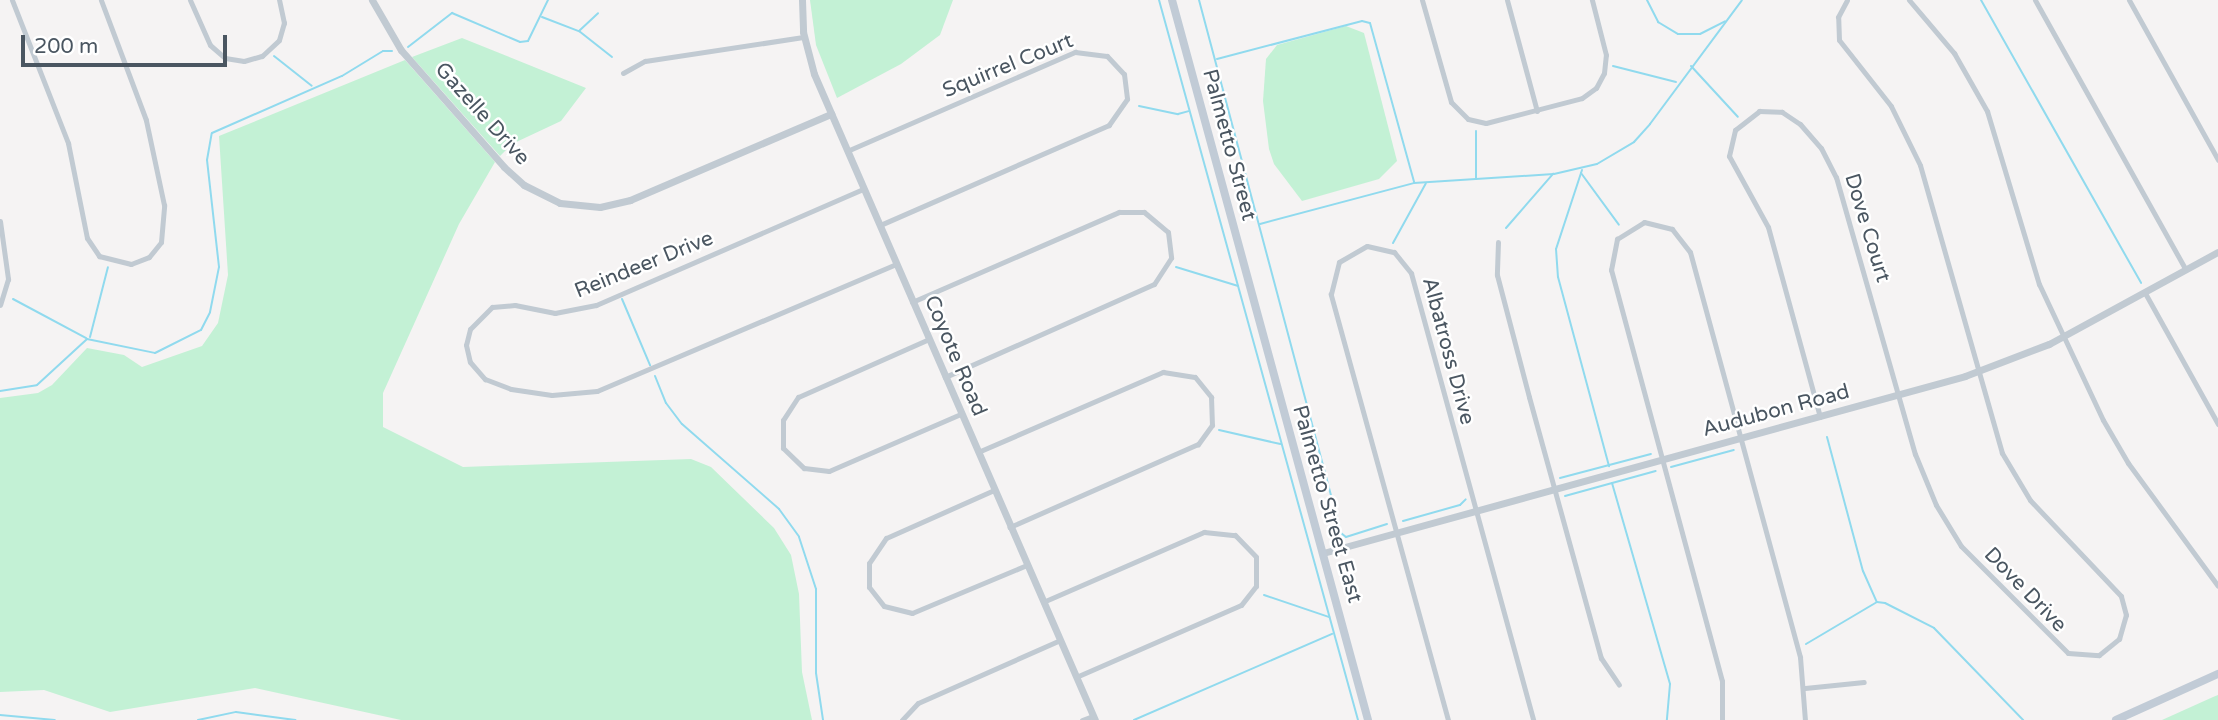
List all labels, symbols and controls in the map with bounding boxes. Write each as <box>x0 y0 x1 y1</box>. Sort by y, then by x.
scale bar <box>24 21 231 65</box>
street label: Squirrel Court <box>939 28 1077 104</box>
text: 200 m <box>34 34 98 59</box>
street label: Gazelle Drive <box>429 57 535 171</box>
street label: Palmetto Street <box>1197 66 1261 224</box>
street label: Dove Court <box>1839 171 1895 285</box>
street label: Reindeer Drive <box>571 226 717 304</box>
street label: Albatross Drive <box>1416 275 1480 427</box>
street label: Coyote Road <box>918 292 992 420</box>
street label: Audubon Road <box>1700 379 1852 443</box>
street label: Palmetto Street East <box>1287 402 1367 606</box>
street label: Dove Drive <box>1978 542 2072 638</box>

